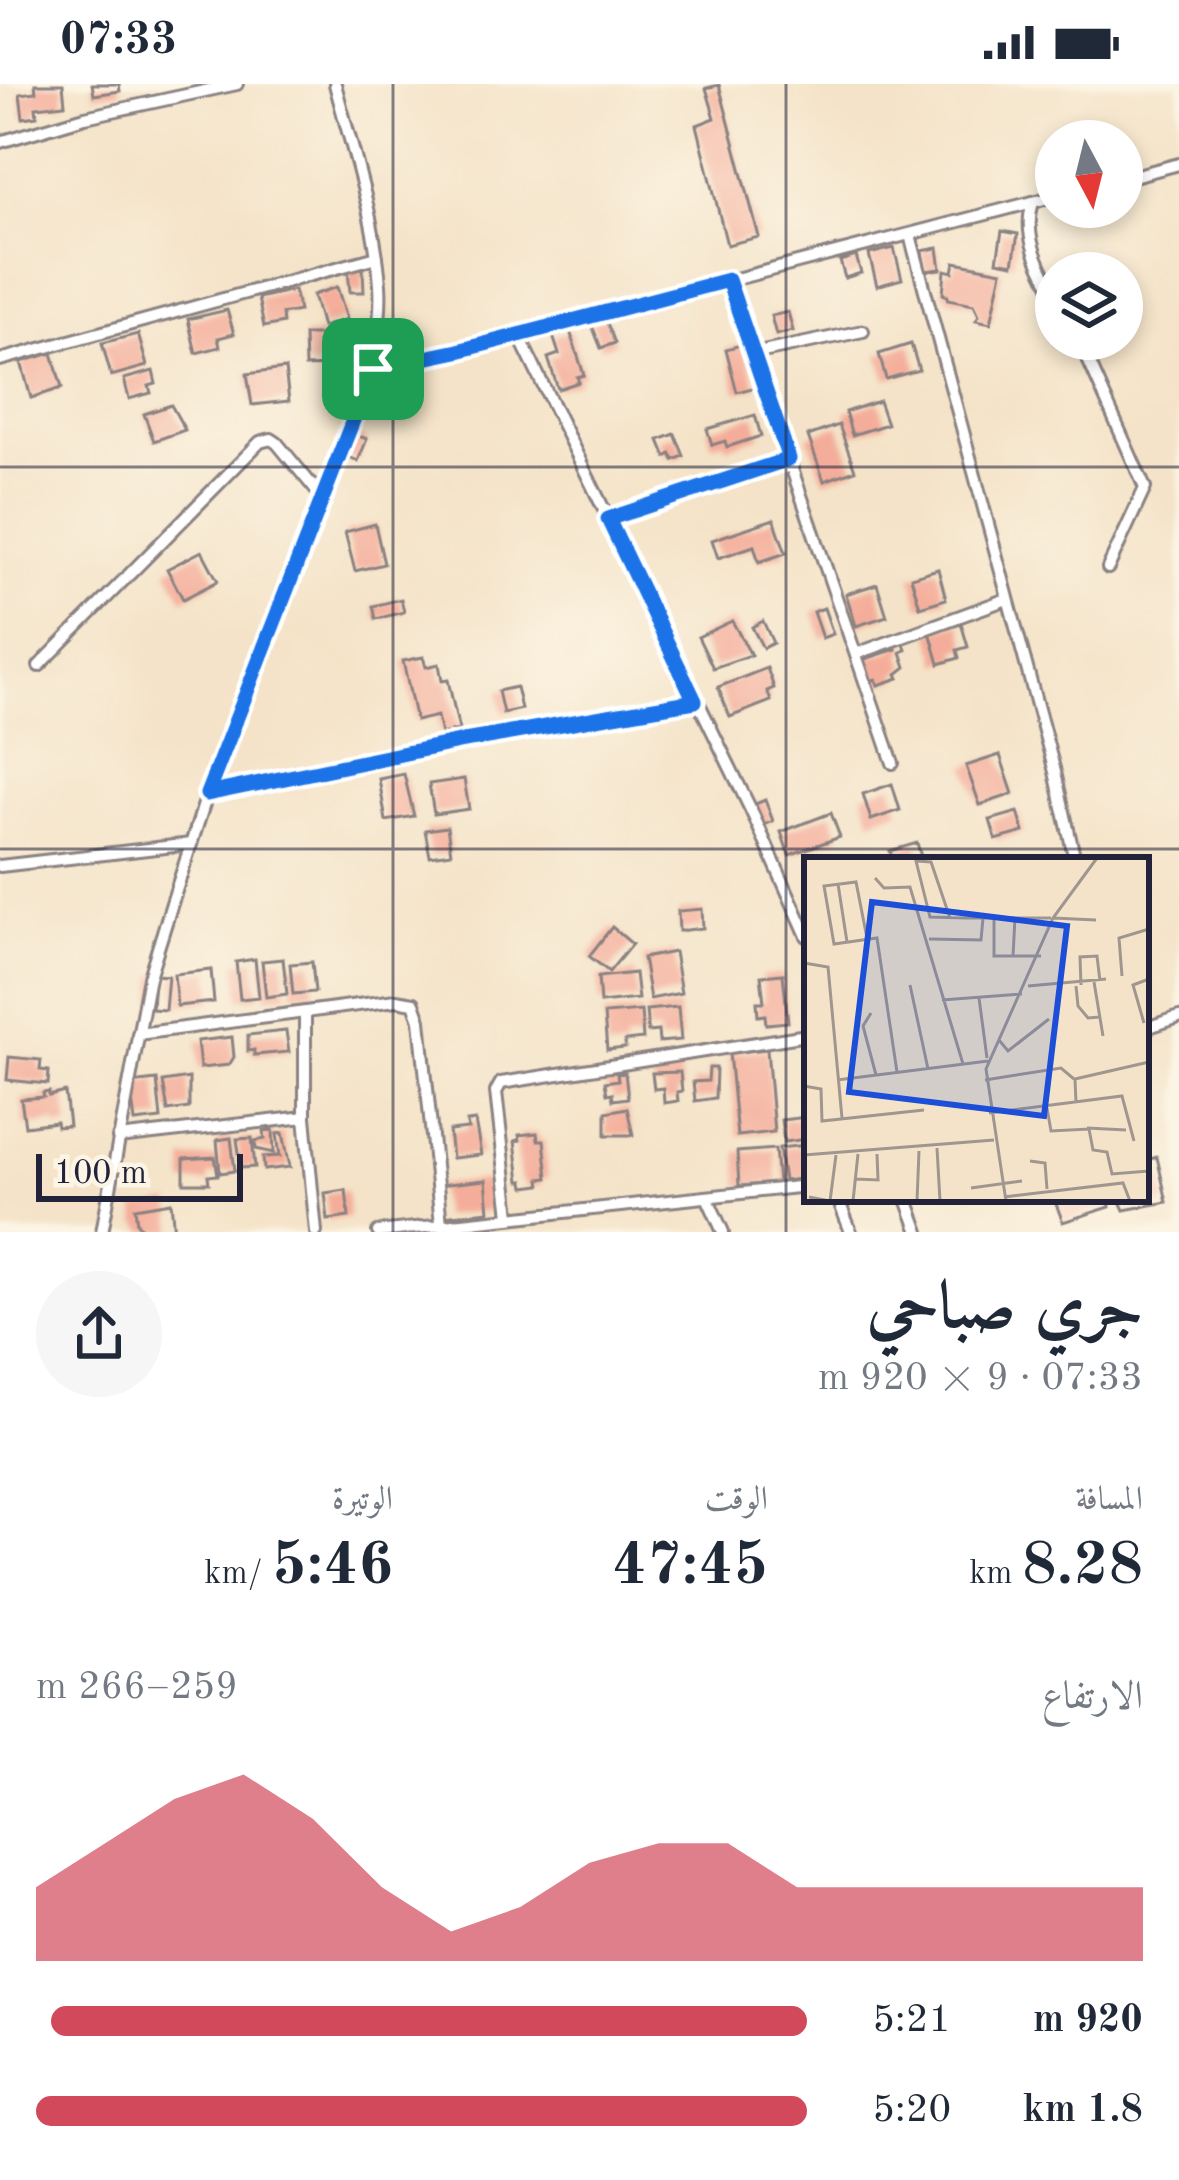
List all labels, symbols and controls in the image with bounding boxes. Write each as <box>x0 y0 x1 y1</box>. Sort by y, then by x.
text: 07:33 <box>60 19 177 64</box>
north arrow <box>1035 120 1143 228</box>
map controls <box>1035 120 1143 360</box>
button: layers <box>1035 252 1143 360</box>
pin <box>322 318 424 420</box>
icon: arrive <box>340 336 406 402</box>
inset map <box>804 857 1149 1202</box>
scale bar <box>36 1148 243 1201</box>
text: 100 m <box>54 1158 147 1191</box>
button: share <box>36 1271 162 1397</box>
text: جري صباحي <box>867 1277 1143 1343</box>
text: 07:33 · 9 × 920 m <box>818 1359 1143 1398</box>
text: الوتيرة <box>332 1484 393 1517</box>
text: الوقت <box>705 1484 768 1517</box>
text: المسافة <box>1076 1484 1143 1517</box>
text: 5:46 <box>272 1537 393 1597</box>
text: 47:45 <box>612 1537 768 1597</box>
text: 8.28 <box>1022 1537 1143 1597</box>
text: /km <box>204 1558 272 1591</box>
text: km <box>969 1558 1022 1591</box>
text: 259–266 m <box>36 1668 238 1707</box>
text: الارتفاع <box>1042 1678 1143 1717</box>
text: 5:21 <box>872 2001 951 2040</box>
text: 920 m <box>1033 2001 1143 2040</box>
text: 5:20 <box>872 2091 951 2130</box>
text: 1.8 km <box>1023 2091 1143 2130</box>

